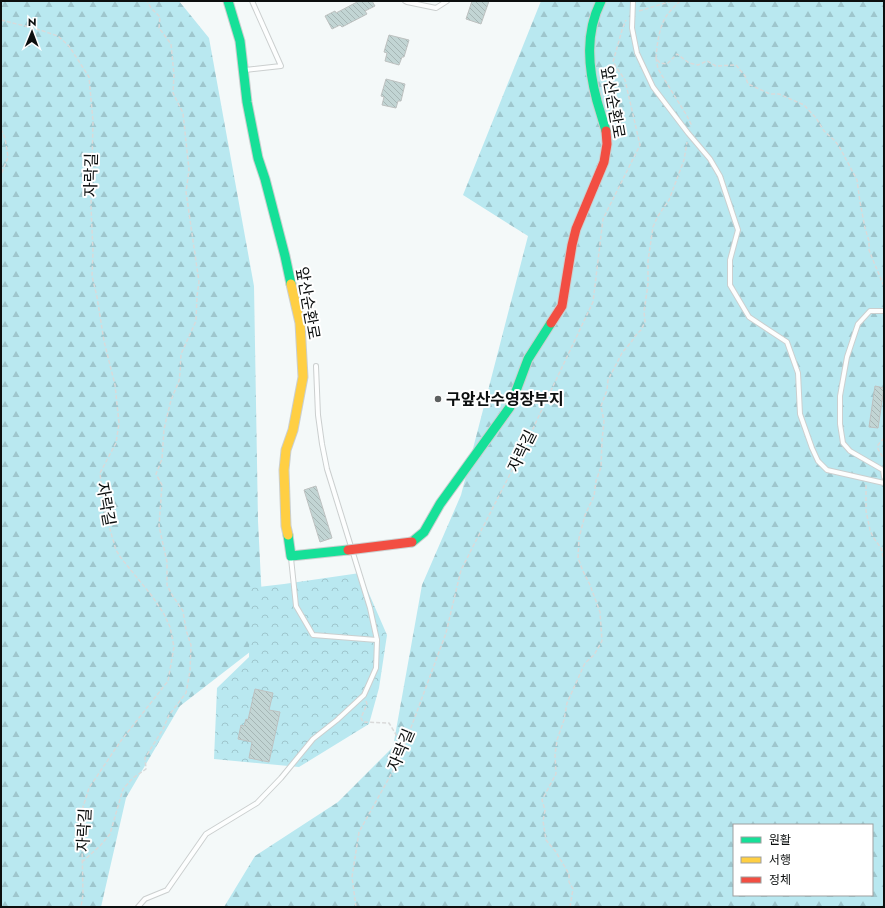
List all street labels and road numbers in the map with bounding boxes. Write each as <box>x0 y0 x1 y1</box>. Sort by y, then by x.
street label: 앞산순환로 <box>595 64 631 141</box>
street label: 자락길 <box>79 153 103 197</box>
street label: 앞산순환로 <box>290 265 326 342</box>
street label: 자락길 <box>502 426 542 476</box>
street label: 자락길 <box>91 480 121 528</box>
street label: 자락길 <box>382 725 420 775</box>
street label: 자락길 <box>71 807 97 853</box>

